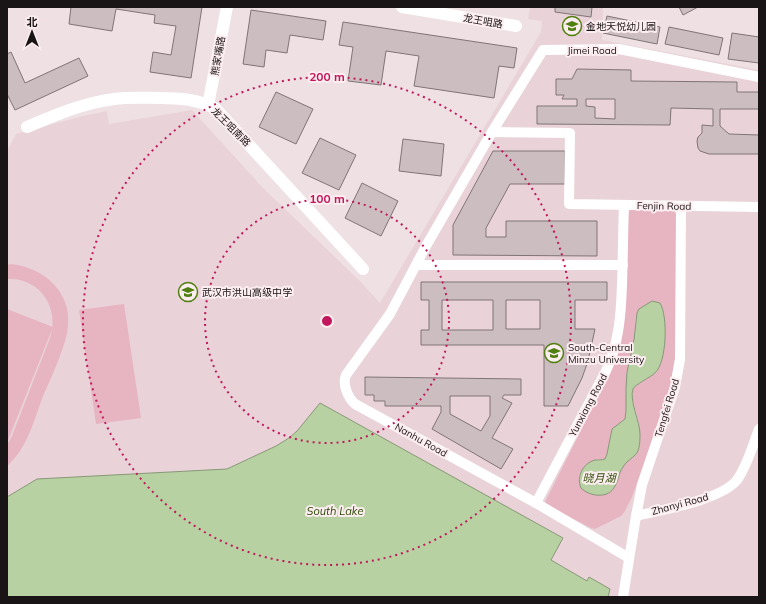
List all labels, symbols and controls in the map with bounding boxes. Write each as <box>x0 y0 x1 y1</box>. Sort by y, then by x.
street label: 龙王咀路 <box>462 11 504 31</box>
north arrow <box>12 12 52 52</box>
text: 北 <box>27 15 38 29</box>
school or university icon: 金地天悦幼儿园 <box>561 15 583 37</box>
place label: 金地天悦幼儿园 <box>586 20 656 33</box>
street label: 熊家嘴路 <box>208 35 228 77</box>
street label: Jimei Road <box>567 44 617 57</box>
text: 200 m <box>309 69 345 84</box>
street label: 龙王咀南路 <box>209 105 253 149</box>
text: 100 m <box>309 191 345 206</box>
street label: Fenjin Road <box>637 199 691 213</box>
school or university icon: 武汉市洪山高级中学 <box>177 281 199 303</box>
place label: 武汉市洪山高级中学 <box>202 286 292 299</box>
centre of rings <box>320 314 334 328</box>
place label: South-Central Minzu University <box>568 341 645 366</box>
school or university icon: South-Central Minzu University <box>543 342 565 364</box>
street label: Yunxiang Road <box>565 371 610 440</box>
street label: Tengfei Road <box>652 377 682 439</box>
street label: Nanhu Road <box>392 420 450 460</box>
water label: 晓月湖 <box>583 471 617 485</box>
street label: Zhanyi Road <box>650 490 710 518</box>
water label: South Lake <box>307 504 363 518</box>

